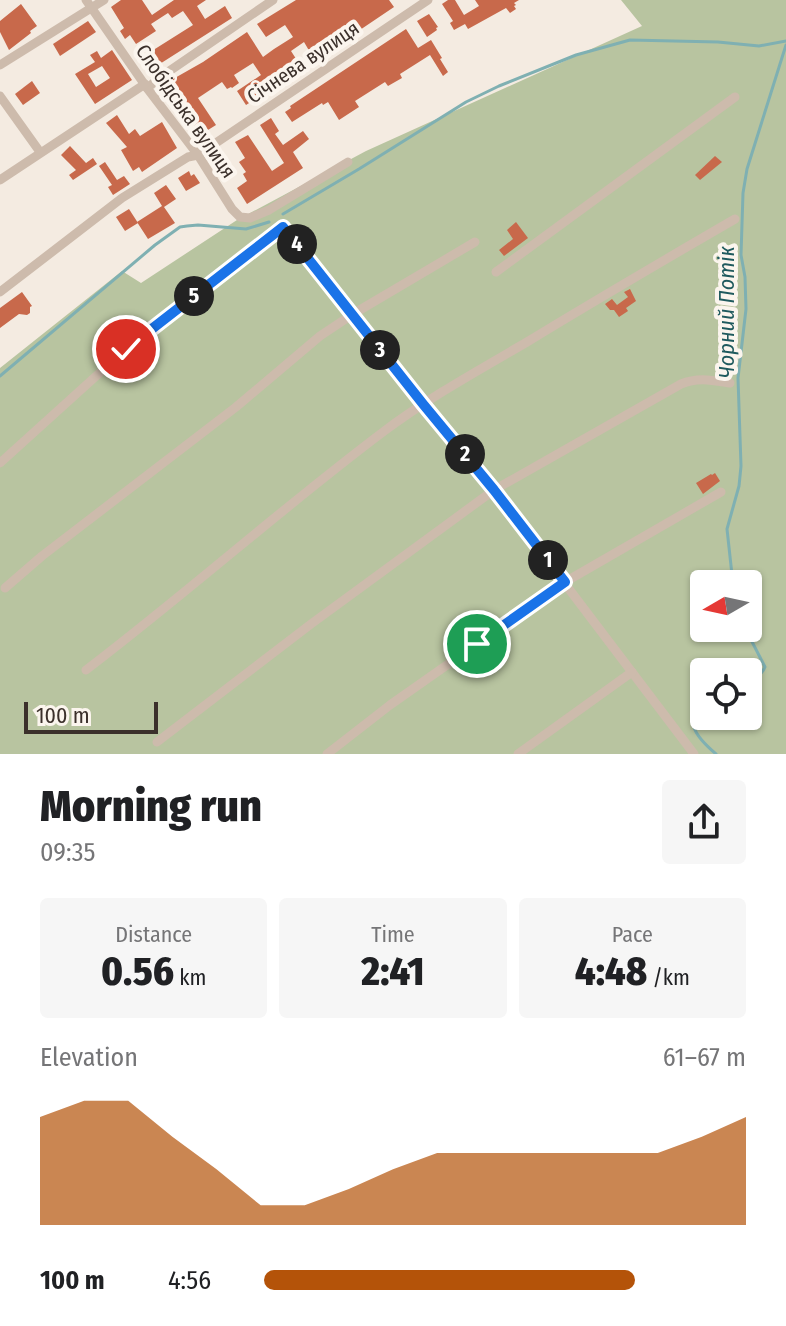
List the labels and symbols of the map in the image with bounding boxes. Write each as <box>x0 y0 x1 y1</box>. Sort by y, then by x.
street label: Січнева вулиця <box>242 16 364 108</box>
street label: Слобідська вулиця <box>131 39 241 183</box>
pin: 4 <box>277 224 317 264</box>
water label: Чорний Потік <box>713 245 740 378</box>
pin: 5 <box>174 276 214 316</box>
pin <box>92 315 160 383</box>
pin: 3 <box>360 330 400 370</box>
pin: 2 <box>445 434 485 474</box>
pin: 1 <box>528 540 568 580</box>
north arrow <box>690 570 762 642</box>
pin <box>443 610 511 678</box>
scale bar <box>24 698 158 734</box>

